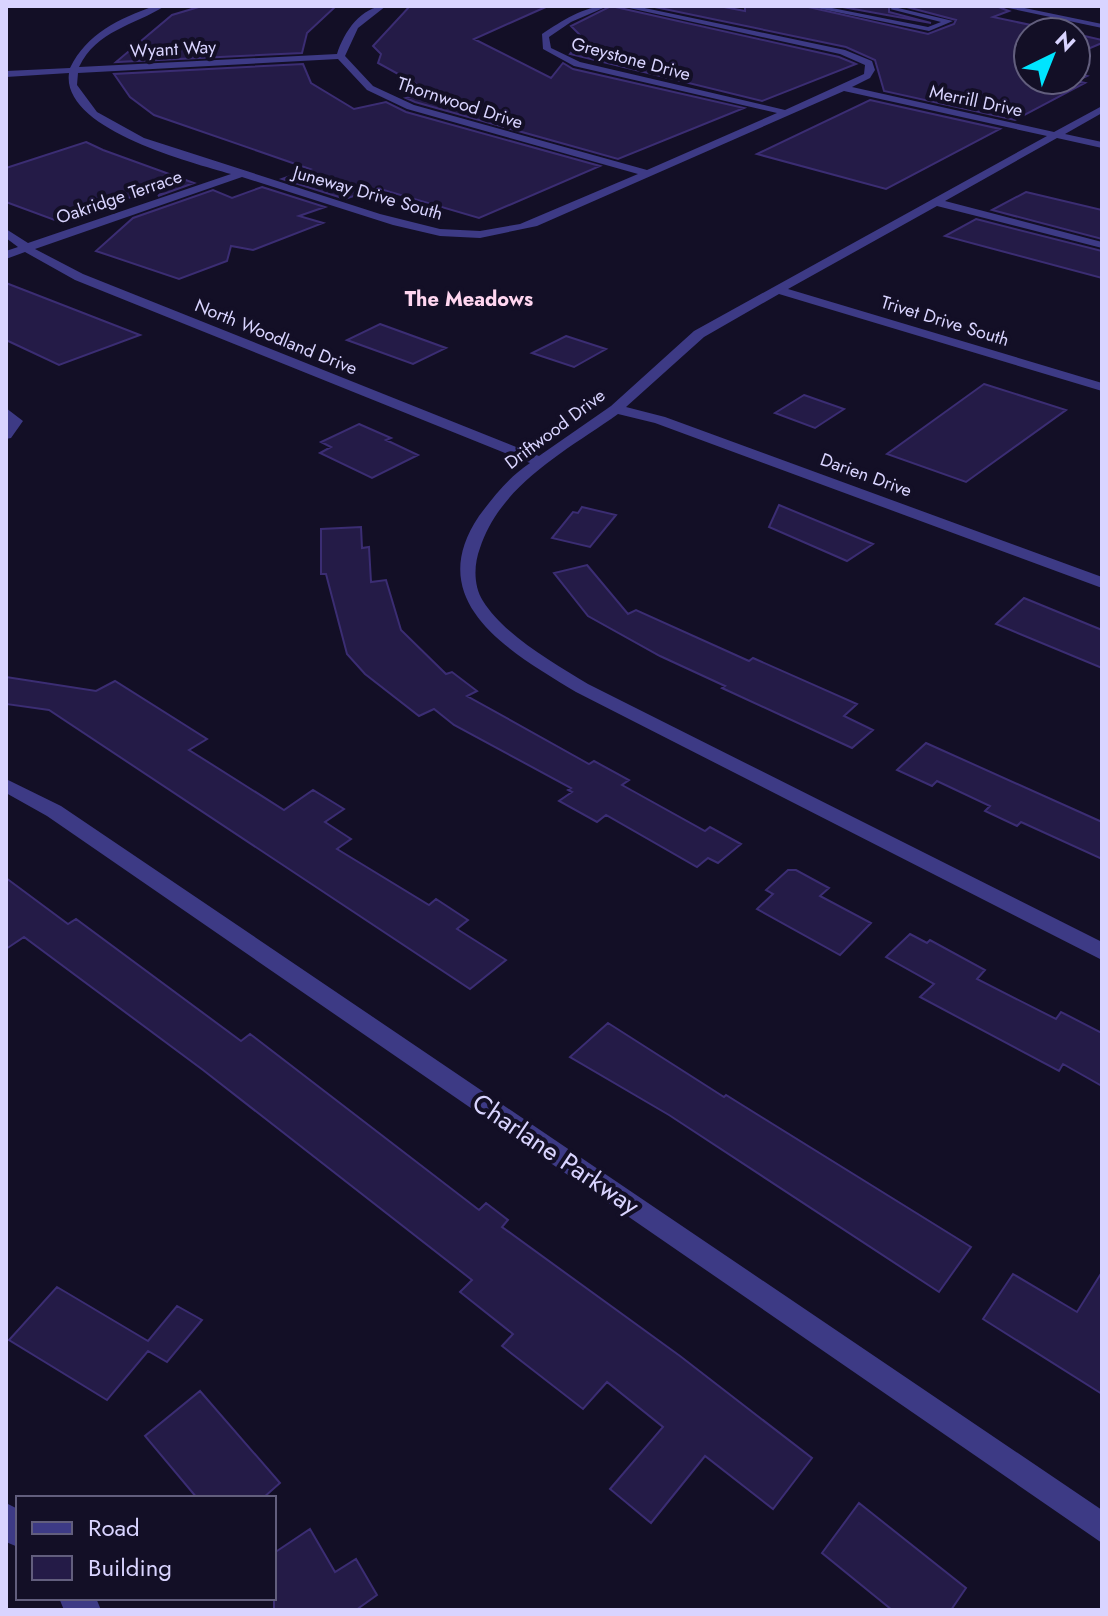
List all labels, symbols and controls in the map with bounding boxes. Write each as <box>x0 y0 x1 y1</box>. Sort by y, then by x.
north arrow <box>1012 16 1092 96</box>
text: N <box>1048 24 1083 59</box>
street label: Greystone Drive <box>569 31 693 87</box>
street label: Wyant Way <box>129 34 217 64</box>
street label: Thornwood Drive <box>394 70 526 136</box>
street label: Merrill Drive <box>927 78 1025 124</box>
street label: Juneway Drive South <box>288 159 446 227</box>
street label: Oakridge Terrace <box>53 163 185 231</box>
district label: The Meadows <box>405 285 533 314</box>
street label: Trivet Drive South <box>878 289 1012 353</box>
street label: North Woodland Drive <box>191 292 361 382</box>
street label: Driftwood Drive <box>499 383 611 475</box>
street label: Darien Drive <box>816 446 916 504</box>
street label: Charlane Parkway <box>465 1084 648 1224</box>
legend <box>16 1496 276 1600</box>
text: Road <box>88 1510 140 1545</box>
text: Building <box>88 1550 172 1585</box>

